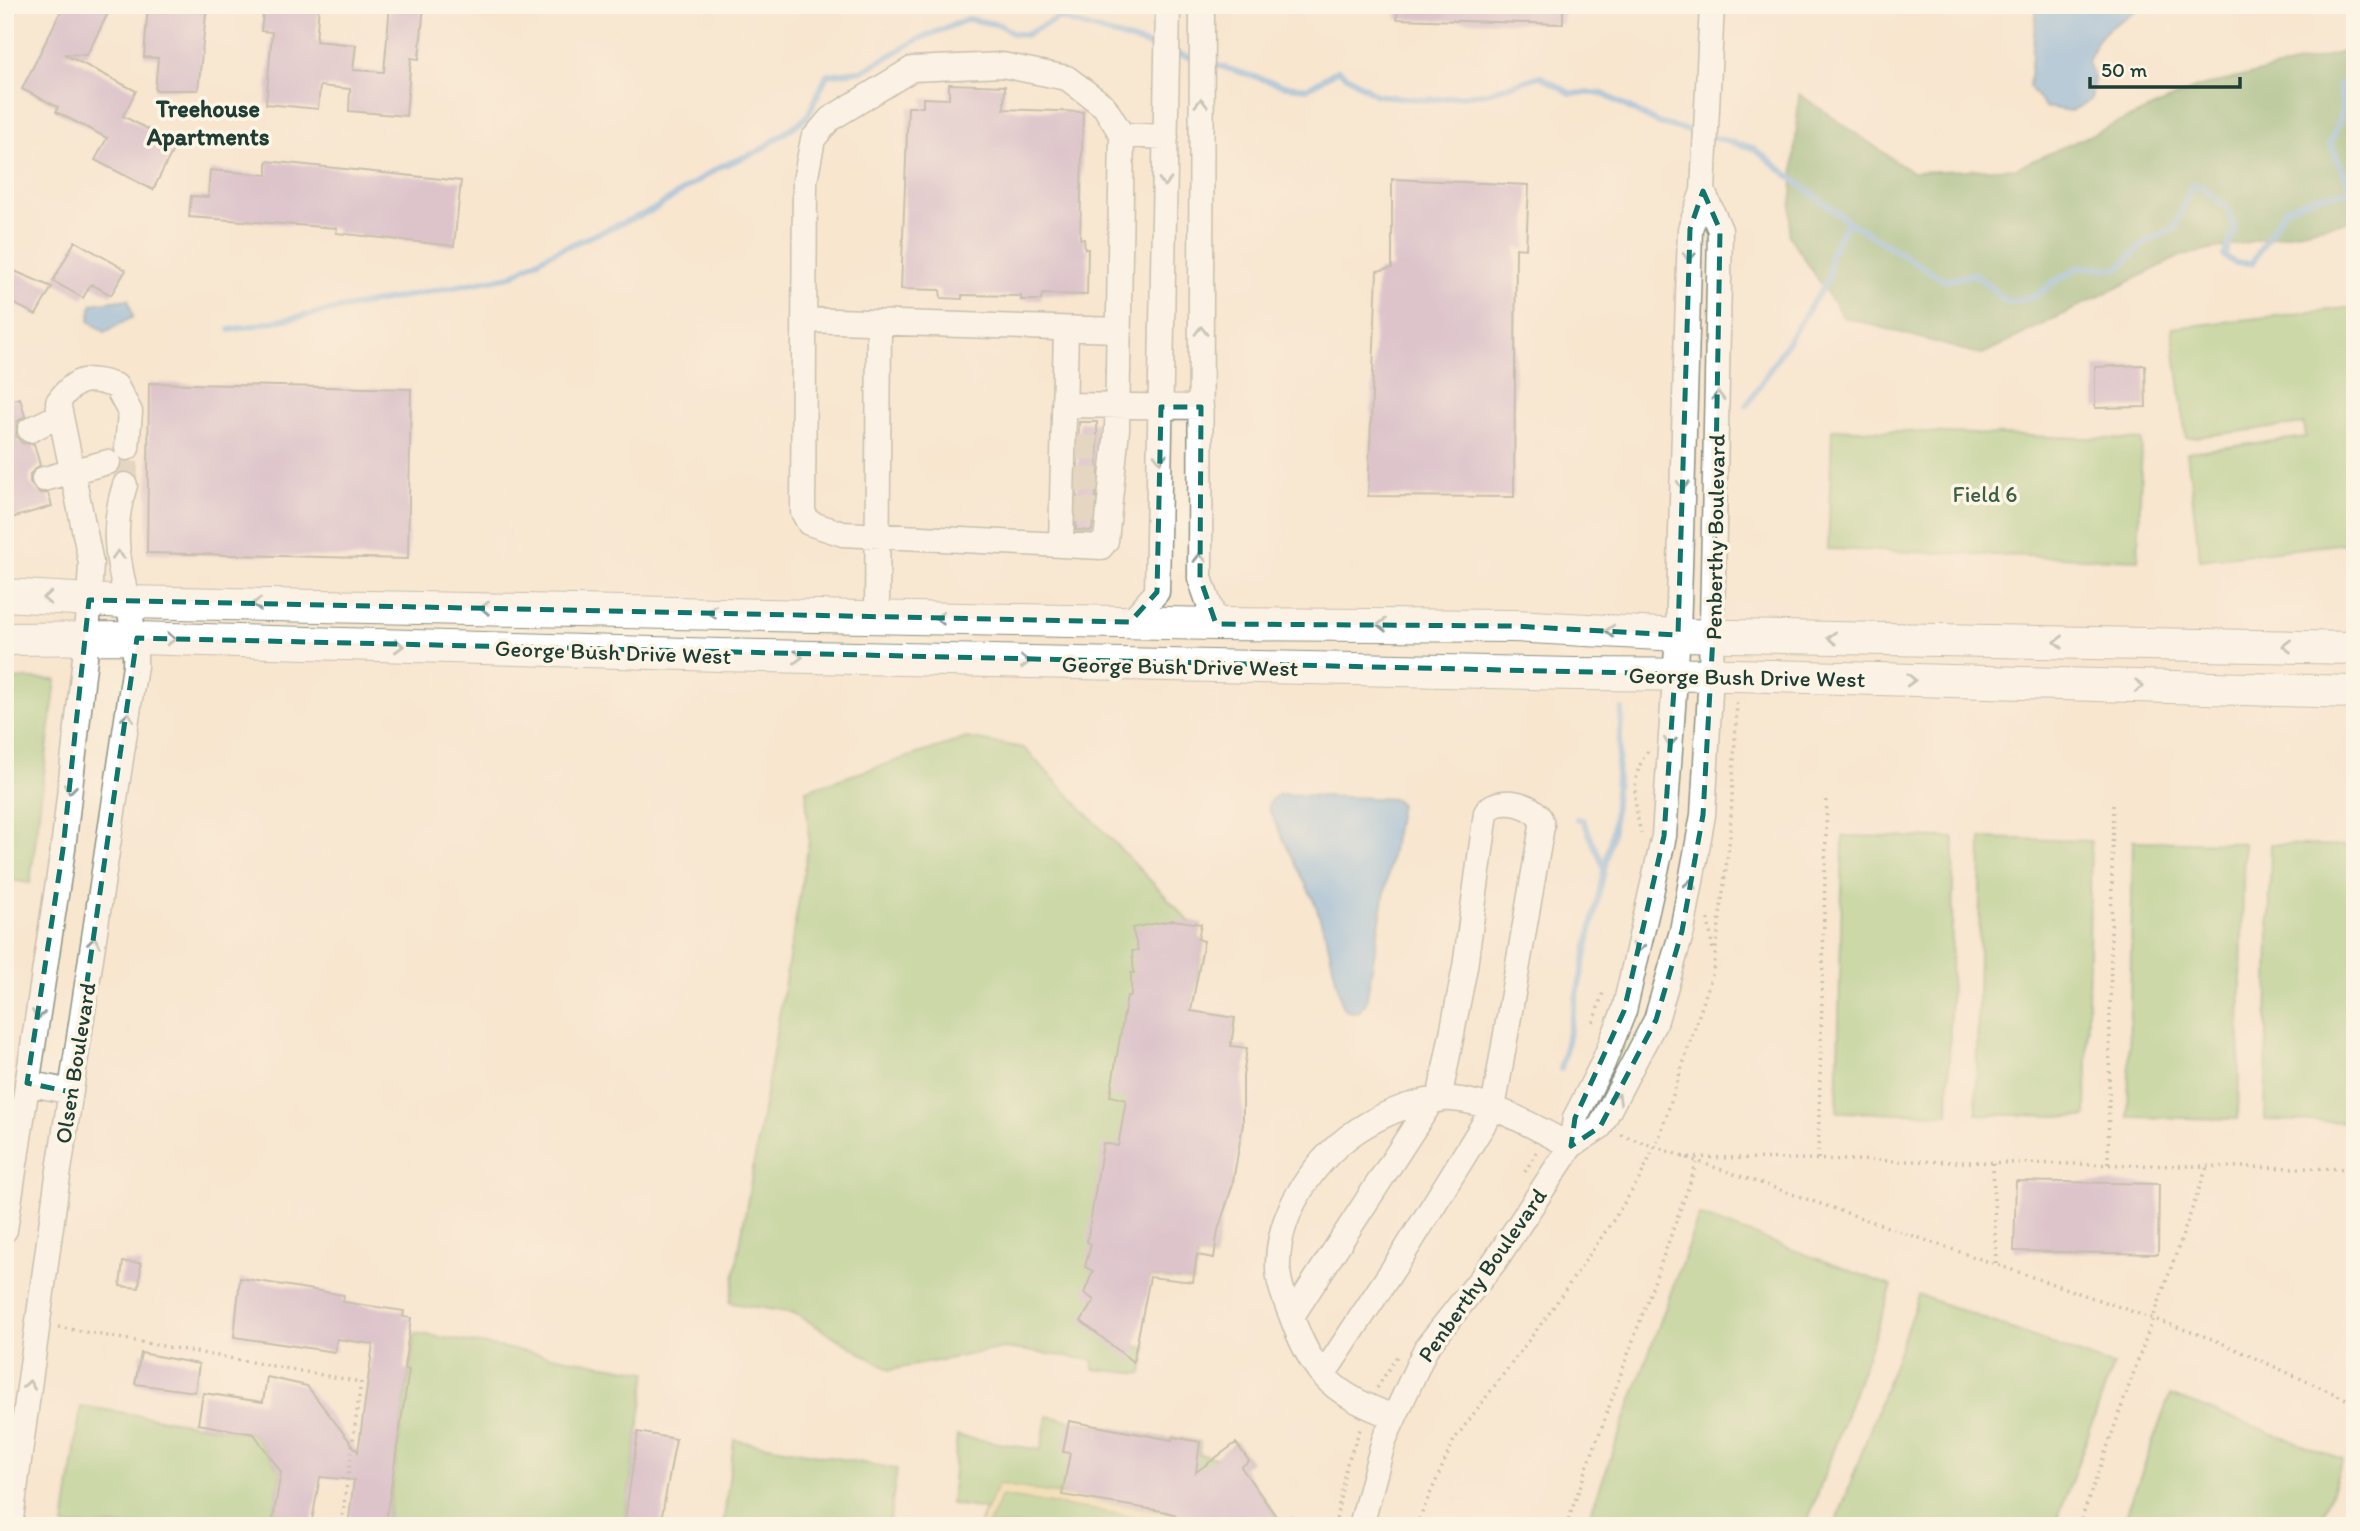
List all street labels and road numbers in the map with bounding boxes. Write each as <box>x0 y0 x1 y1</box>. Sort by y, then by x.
street label: Penberthy Boulevard <box>1699 433 1731 640</box>
street label: George Bush Drive West <box>494 634 732 670</box>
street label: George Bush Drive West <box>1061 650 1299 682</box>
street label: George Bush Drive West <box>1628 661 1866 693</box>
street label: Olsen Boulevard <box>48 980 102 1146</box>
street label: Penberthy Boulevard <box>1411 1182 1553 1367</box>

